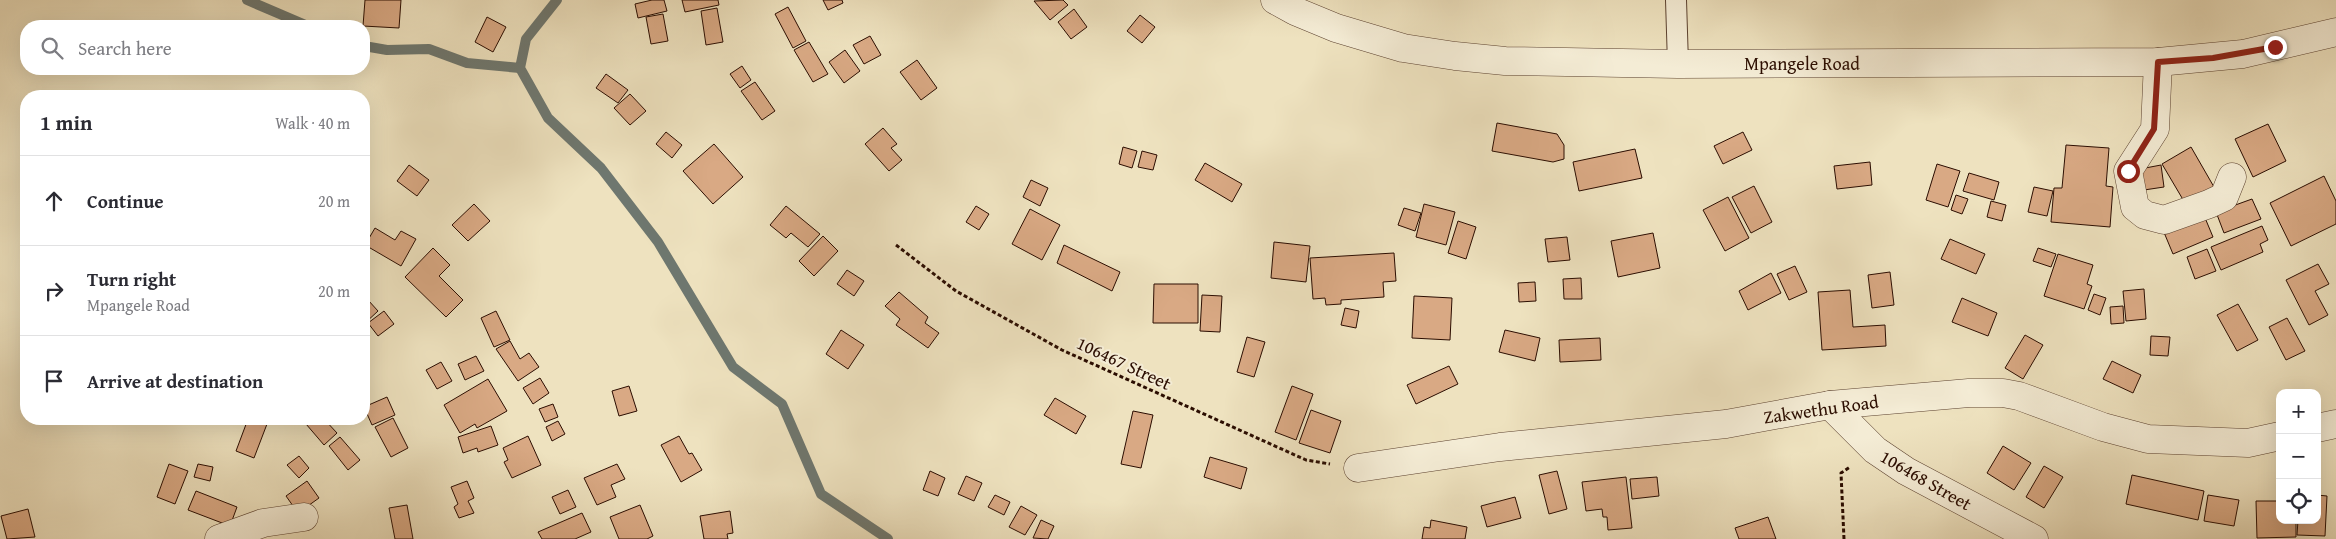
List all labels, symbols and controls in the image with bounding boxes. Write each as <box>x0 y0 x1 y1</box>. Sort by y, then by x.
search box <box>20 20 370 75</box>
icon: search <box>38 34 66 62</box>
text: Search here <box>78 34 172 62</box>
route end <box>2264 36 2287 59</box>
street label: Mpangele Road <box>1744 50 1860 77</box>
text: 1 min <box>40 107 92 138</box>
text: Walk · 40 m <box>275 111 350 135</box>
route start <box>2117 160 2140 183</box>
icon: ahead <box>40 187 68 215</box>
text: Continue <box>87 187 164 215</box>
text: 20 m <box>318 189 350 213</box>
text: Turn right <box>87 265 176 293</box>
icon: right <box>40 277 68 305</box>
text: 20 m <box>318 279 350 303</box>
text: Mpangele Road <box>87 293 190 317</box>
street label: 106467 Street <box>1072 329 1176 397</box>
icon: arrive <box>40 367 68 395</box>
text: Arrive at destination <box>87 367 263 395</box>
street label: Zakwethu Road <box>1762 388 1881 430</box>
map controls <box>2276 389 2321 524</box>
button: + <box>2276 389 2321 434</box>
button: − <box>2276 434 2321 479</box>
street label: 106468 Street <box>1875 443 1977 517</box>
button: locate <box>2276 479 2321 524</box>

